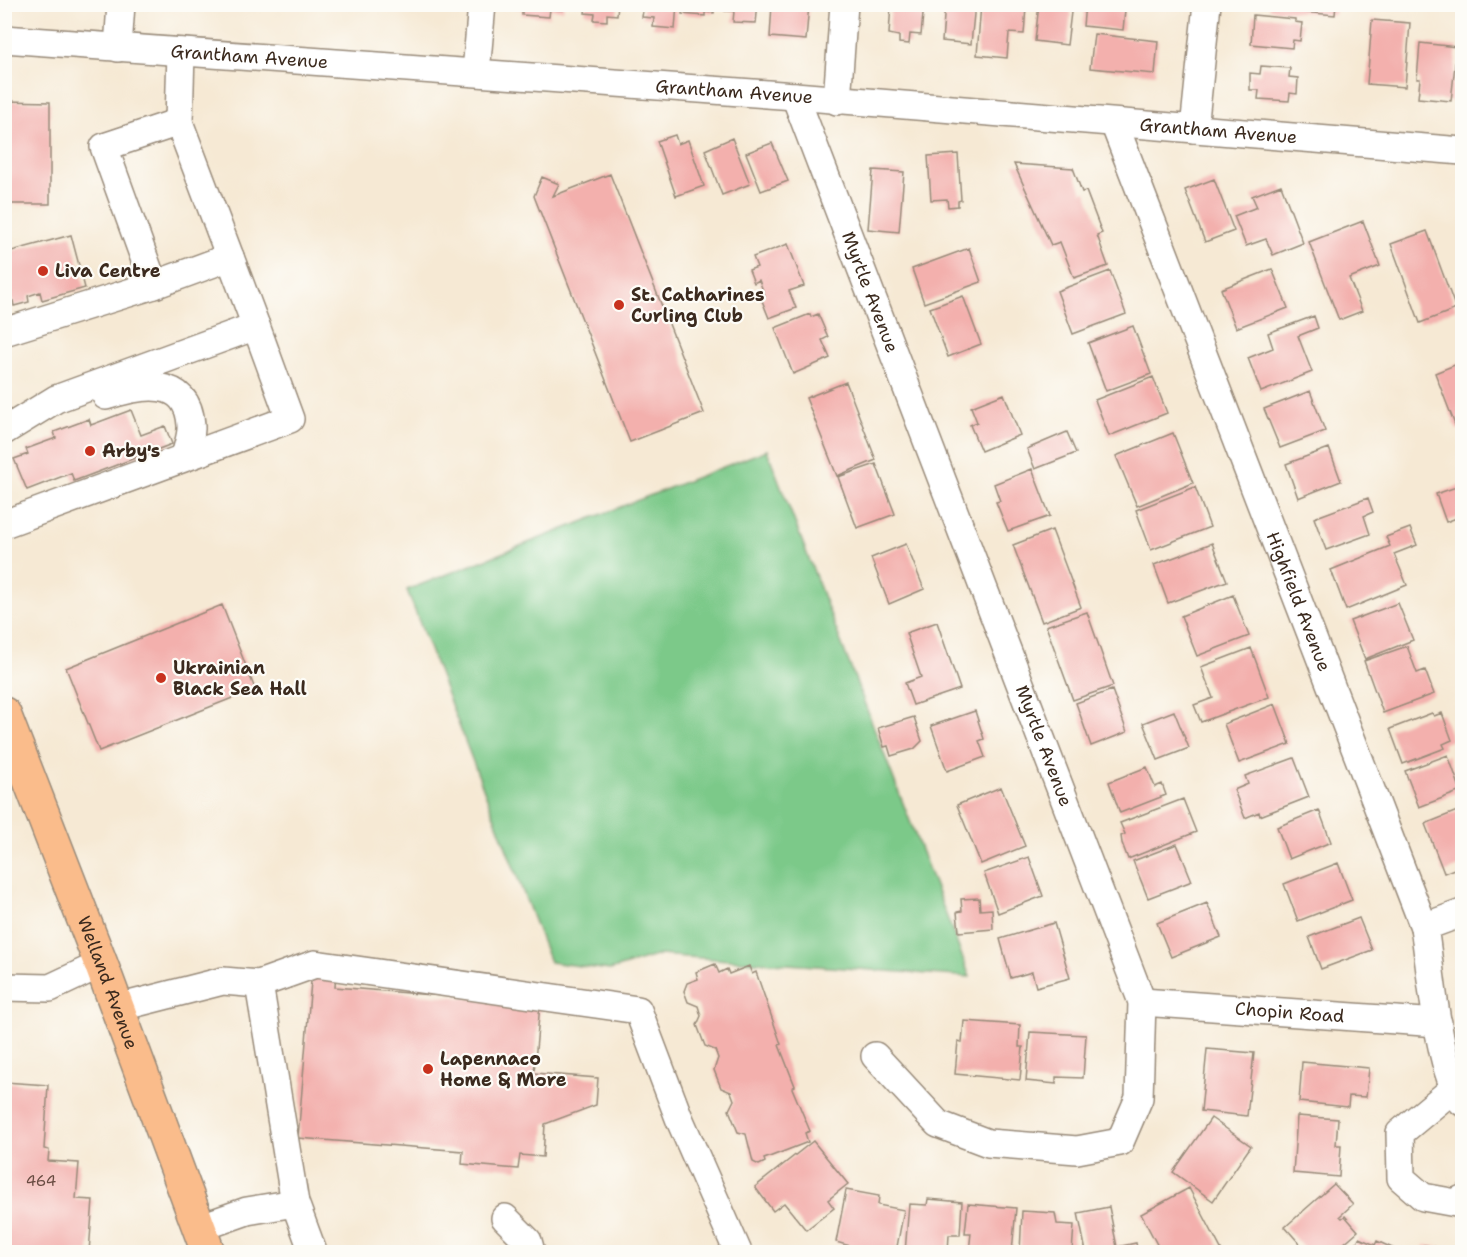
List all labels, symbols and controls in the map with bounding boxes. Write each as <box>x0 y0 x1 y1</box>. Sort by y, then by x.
street label: Grantham Avenue <box>170 39 329 74</box>
street label: Grantham Avenue <box>654 74 814 109</box>
street label: Grantham Avenue <box>1139 112 1298 149</box>
street label: Myrtle Avenue <box>836 228 904 356</box>
place label: Liva Centre <box>55 259 161 283</box>
marker: Liva Centre <box>36 264 50 278</box>
place label: St. Catharines Curling Club <box>631 283 764 328</box>
marker: St. Catharines Curling Club <box>612 298 626 312</box>
place label: Arby's <box>102 439 160 463</box>
marker: Arby's <box>83 444 97 458</box>
street label: Highfield Avenue <box>1261 528 1336 675</box>
place label: Ukrainian Black Sea Hall <box>173 656 307 701</box>
marker: Ukrainian Black Sea Hall <box>154 671 168 685</box>
street label: Myrtle Avenue <box>1010 682 1078 810</box>
street label: Welland Avenue <box>72 913 144 1053</box>
street label: Chopin Road <box>1234 997 1345 1028</box>
place label: Lapennaco Home & More <box>440 1047 567 1092</box>
marker: Lapennaco Home & More <box>421 1062 435 1076</box>
house number: 464 <box>26 1171 56 1191</box>

